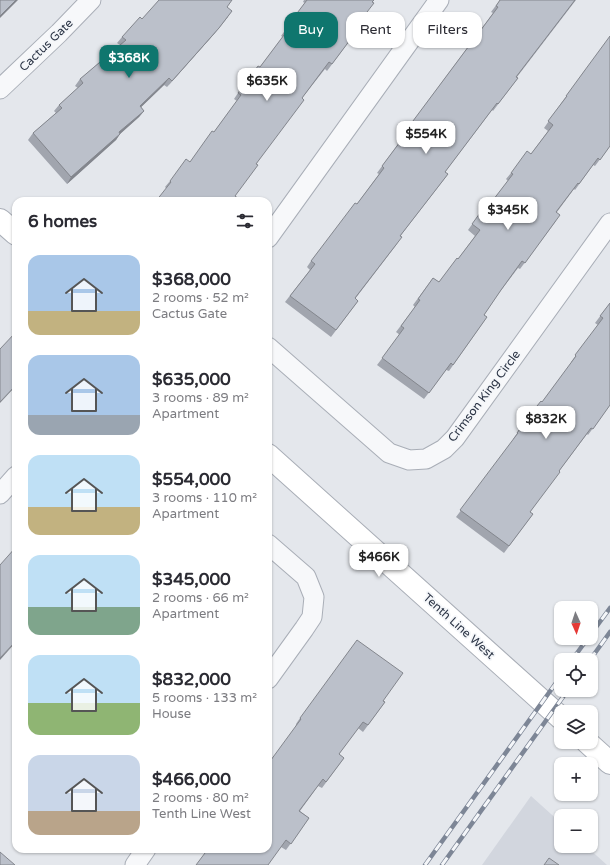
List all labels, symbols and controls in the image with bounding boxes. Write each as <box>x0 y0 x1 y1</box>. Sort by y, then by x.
chip: Buy <box>284 12 338 48</box>
chip: Rent <box>346 12 405 48</box>
chip: Filters <box>413 12 482 48</box>
street label: Cactus Gate <box>16 16 76 74</box>
pin: $368K <box>101 45 157 79</box>
text: $368K <box>108 50 150 66</box>
pin: $635K <box>239 68 295 102</box>
text: $635K <box>246 73 288 89</box>
pin: $554K <box>398 121 454 155</box>
text: $554K <box>405 126 447 142</box>
pin: $345K <box>480 197 536 231</box>
text: $345K <box>487 202 529 218</box>
icon: filters <box>234 210 256 232</box>
text: 6 homes <box>28 211 97 232</box>
text: $368,000 <box>152 269 231 290</box>
icon: home <box>60 271 108 319</box>
text: 2 rooms · 52 m² <box>152 290 249 306</box>
text: Cactus Gate <box>152 306 227 322</box>
street label: Crimson King Circle <box>445 347 523 445</box>
text: $635,000 <box>152 369 231 390</box>
icon: home <box>60 371 108 419</box>
text: 3 rooms · 89 m² <box>152 390 249 406</box>
text: Apartment <box>152 406 219 422</box>
pin: $832K <box>518 406 574 440</box>
text: $832K <box>525 411 567 427</box>
text: $554,000 <box>152 469 231 490</box>
icon: home <box>60 471 108 519</box>
text: 3 rooms · 110 m² <box>152 490 257 506</box>
text: Apartment <box>152 506 219 522</box>
pin: $466K <box>351 544 407 578</box>
text: $466K <box>358 549 400 565</box>
text: $345,000 <box>152 569 231 590</box>
icon: home <box>60 571 108 619</box>
text: 2 rooms · 66 m² <box>152 590 249 606</box>
street label: Tenth Line West <box>420 590 498 662</box>
north arrow <box>554 601 598 645</box>
map controls <box>554 601 598 853</box>
text: Apartment <box>152 606 219 622</box>
button: locate <box>554 653 598 697</box>
text: $832,000 <box>152 669 231 690</box>
icon: home <box>60 671 108 719</box>
text: 5 rooms · 133 m² <box>152 690 257 706</box>
button: layers <box>554 705 598 749</box>
text: House <box>152 706 191 722</box>
button: + <box>554 757 598 801</box>
text: $466,000 <box>152 769 231 790</box>
icon: home <box>60 771 108 819</box>
text: 2 rooms · 80 m² <box>152 790 249 806</box>
text: Tenth Line West <box>152 806 251 822</box>
button: − <box>554 809 598 853</box>

